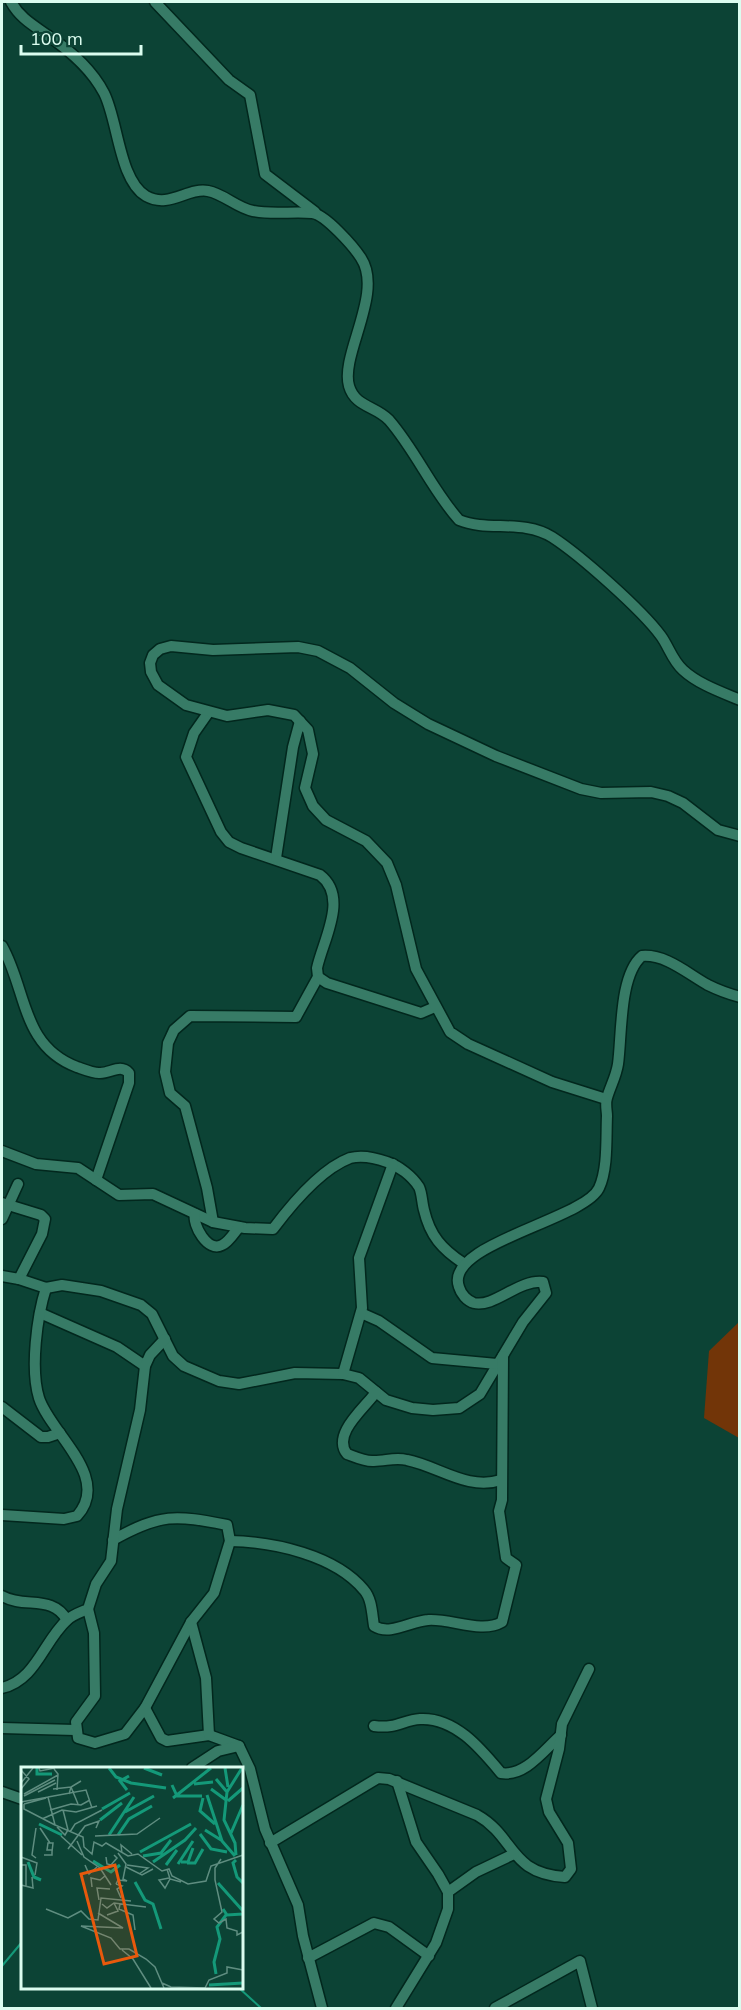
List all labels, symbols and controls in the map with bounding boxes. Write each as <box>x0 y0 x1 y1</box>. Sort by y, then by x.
scale bar <box>21 18 141 56</box>
text: 100 m <box>30 27 83 50</box>
inset map <box>21 1767 243 1989</box>

